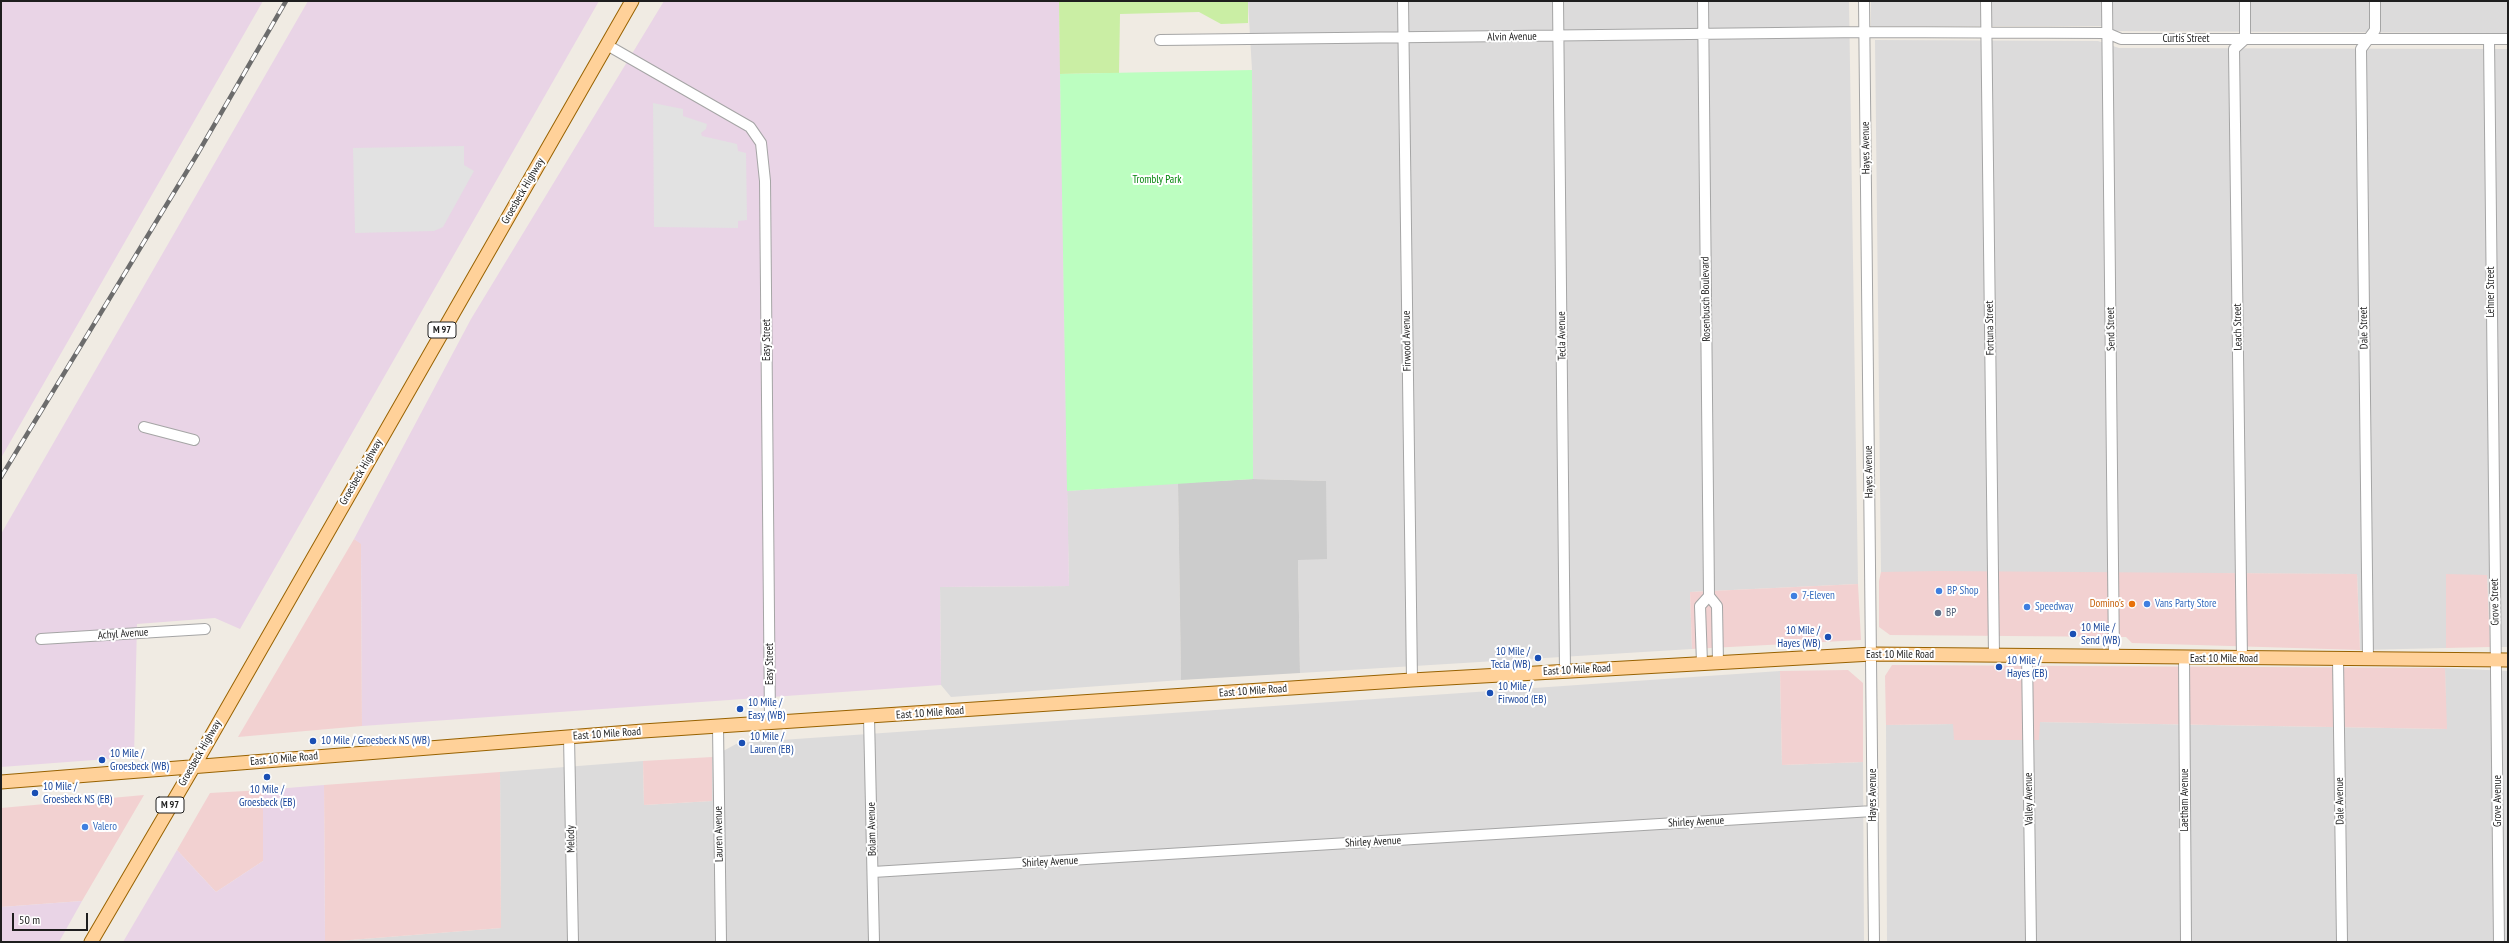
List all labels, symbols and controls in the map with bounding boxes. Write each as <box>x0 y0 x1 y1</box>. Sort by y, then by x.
street label: Alvin Avenue <box>1487 30 1537 44</box>
street label: Curtis Street <box>2162 32 2210 46</box>
street label: Hayes Avenue <box>1859 121 1873 175</box>
street label: Groesbeck Highway <box>499 156 547 226</box>
park label: Trombly Park <box>1132 173 1182 187</box>
street label: Rosenbusch Boulevard <box>1699 256 1713 342</box>
street label: Lehner Street <box>2484 267 2498 317</box>
street label: Fortuna Street <box>1983 301 1997 355</box>
street label: Leach Street <box>2231 303 2245 351</box>
street label: Send Street <box>2104 307 2118 351</box>
street label: Dale Street <box>2357 307 2371 349</box>
street label: Firwood Avenue <box>1400 311 1414 371</box>
street label: Tecla Avenue <box>1555 311 1569 361</box>
street label: Easy Street <box>760 319 774 361</box>
road number: M 97 <box>428 322 456 338</box>
street label: Groesbeck Highway <box>337 437 385 507</box>
street label: Hayes Avenue <box>1862 445 1876 499</box>
street label: Grove Street <box>2488 578 2502 626</box>
place label: BP Shop <box>1947 584 1979 598</box>
marker: BP Shop <box>1934 586 1944 596</box>
place label: 7-Eleven <box>1802 589 1835 603</box>
marker: 7-Eleven <box>1789 591 1799 601</box>
place label: Domino's <box>2090 597 2124 611</box>
place label: Vans Party Store <box>2155 597 2217 611</box>
marker: Domino's <box>2127 599 2137 609</box>
marker: Vans Party Store <box>2142 599 2152 609</box>
place label: Speedway <box>2035 600 2073 614</box>
marker: Speedway <box>2022 602 2032 612</box>
place label: BP <box>1946 606 1956 620</box>
marker: BP <box>1933 608 1943 618</box>
place label: 10 Mile / Send (WB) <box>2081 621 2120 647</box>
place label: 10 Mile / Hayes (WB) <box>1777 624 1820 650</box>
street label: Achyl Avenue <box>97 626 149 642</box>
marker: 10 Mile / Send (WB) <box>2068 629 2078 639</box>
marker: 10 Mile / Hayes (WB) <box>1823 632 1833 642</box>
street label: Easy Street <box>763 643 777 685</box>
place label: 10 Mile / Tecla (WB) <box>1491 645 1530 671</box>
street label: East 10 Mile Road <box>1866 648 1934 662</box>
street label: East 10 Mile Road <box>2190 652 2258 666</box>
marker: 10 Mile / Tecla (WB) <box>1533 653 1543 663</box>
place label: 10 Mile / Hayes (EB) <box>2007 654 2047 680</box>
street label: East 10 Mile Road <box>1543 662 1611 678</box>
marker: 10 Mile / Hayes (EB) <box>1994 662 2004 672</box>
place label: 10 Mile / Firwood (EB) <box>1498 680 1546 706</box>
street label: East 10 Mile Road <box>1219 682 1287 700</box>
marker: 10 Mile / Firwood (EB) <box>1485 688 1495 698</box>
place label: 10 Mile / Easy (WB) <box>748 696 785 722</box>
marker: 10 Mile / Easy (WB) <box>735 704 745 714</box>
street label: East 10 Mile Road <box>896 704 964 722</box>
street label: Groesbeck Highway <box>176 718 224 788</box>
street label: East 10 Mile Road <box>573 725 641 743</box>
place label: 10 Mile / Lauren (EB) <box>750 730 793 756</box>
place label: 10 Mile / Groesbeck NS (WB) <box>321 734 429 748</box>
marker: 10 Mile / Groesbeck NS (WB) <box>308 736 318 746</box>
marker: 10 Mile / Lauren (EB) <box>737 738 747 748</box>
place label: 10 Mile / Groesbeck (WB) <box>110 747 169 773</box>
street label: East 10 Mile Road <box>250 749 318 769</box>
marker: 10 Mile / Groesbeck (WB) <box>97 755 107 765</box>
street label: Hayes Avenue <box>1866 769 1880 821</box>
street label: Laetham Avenue <box>2178 769 2192 831</box>
marker: 10 Mile / Groesbeck (EB) <box>262 772 272 782</box>
street label: Valley Avenue <box>2022 772 2036 826</box>
street label: Grove Avenue <box>2491 775 2505 827</box>
street label: Dale Avenue <box>2333 777 2347 825</box>
place label: 10 Mile / Groesbeck NS (EB) <box>43 780 112 806</box>
place label: 10 Mile / Groesbeck (EB) <box>239 783 295 809</box>
marker: 10 Mile / Groesbeck NS (EB) <box>30 788 40 798</box>
road number: M 97 <box>156 797 184 813</box>
street label: Bolam Avenue <box>865 802 879 856</box>
street label: Lauren Avenue <box>712 806 726 862</box>
street label: Shirley Avenue <box>1668 814 1724 830</box>
place label: Valero <box>93 820 117 834</box>
marker: Valero <box>80 822 90 832</box>
street label: Melody <box>564 825 578 853</box>
street label: Shirley Avenue <box>1345 834 1401 850</box>
street label: Shirley Avenue <box>1022 854 1078 870</box>
scale bar <box>14 905 90 931</box>
text: 50 m <box>19 912 40 927</box>

